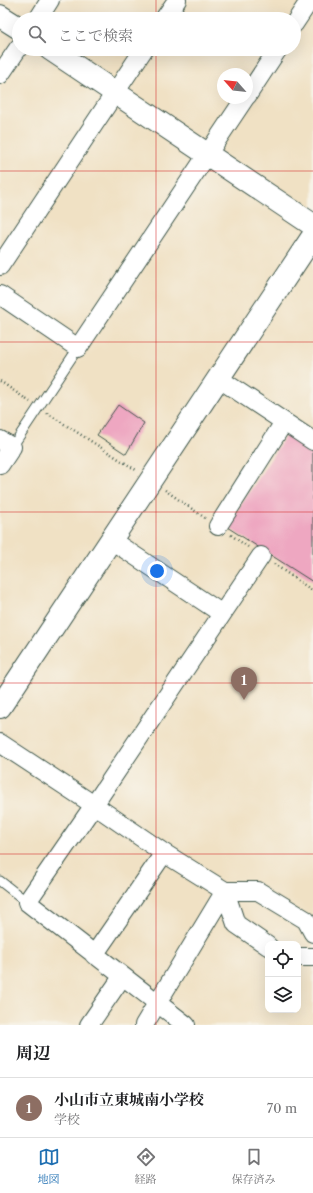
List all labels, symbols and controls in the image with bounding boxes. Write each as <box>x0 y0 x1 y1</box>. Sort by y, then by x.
search box <box>12 12 301 56</box>
icon: search <box>26 23 48 45</box>
text: ここで検索 <box>58 26 133 45</box>
north arrow <box>217 68 253 104</box>
your location <box>147 561 167 581</box>
pin: 1 <box>231 667 257 700</box>
map controls <box>265 941 301 1013</box>
button: locate <box>265 941 301 977</box>
button: layers <box>265 977 301 1013</box>
text: 周辺 <box>16 1043 50 1063</box>
text: 小山市立東城南小学校 <box>54 1090 204 1109</box>
text: 1 <box>26 1100 32 1116</box>
text: 70 m <box>267 1100 297 1116</box>
text: 学校 <box>54 1111 80 1127</box>
tab: 地図 <box>38 1146 60 1186</box>
tab: 経路 <box>135 1146 157 1186</box>
tab: 保存済み <box>232 1146 276 1186</box>

